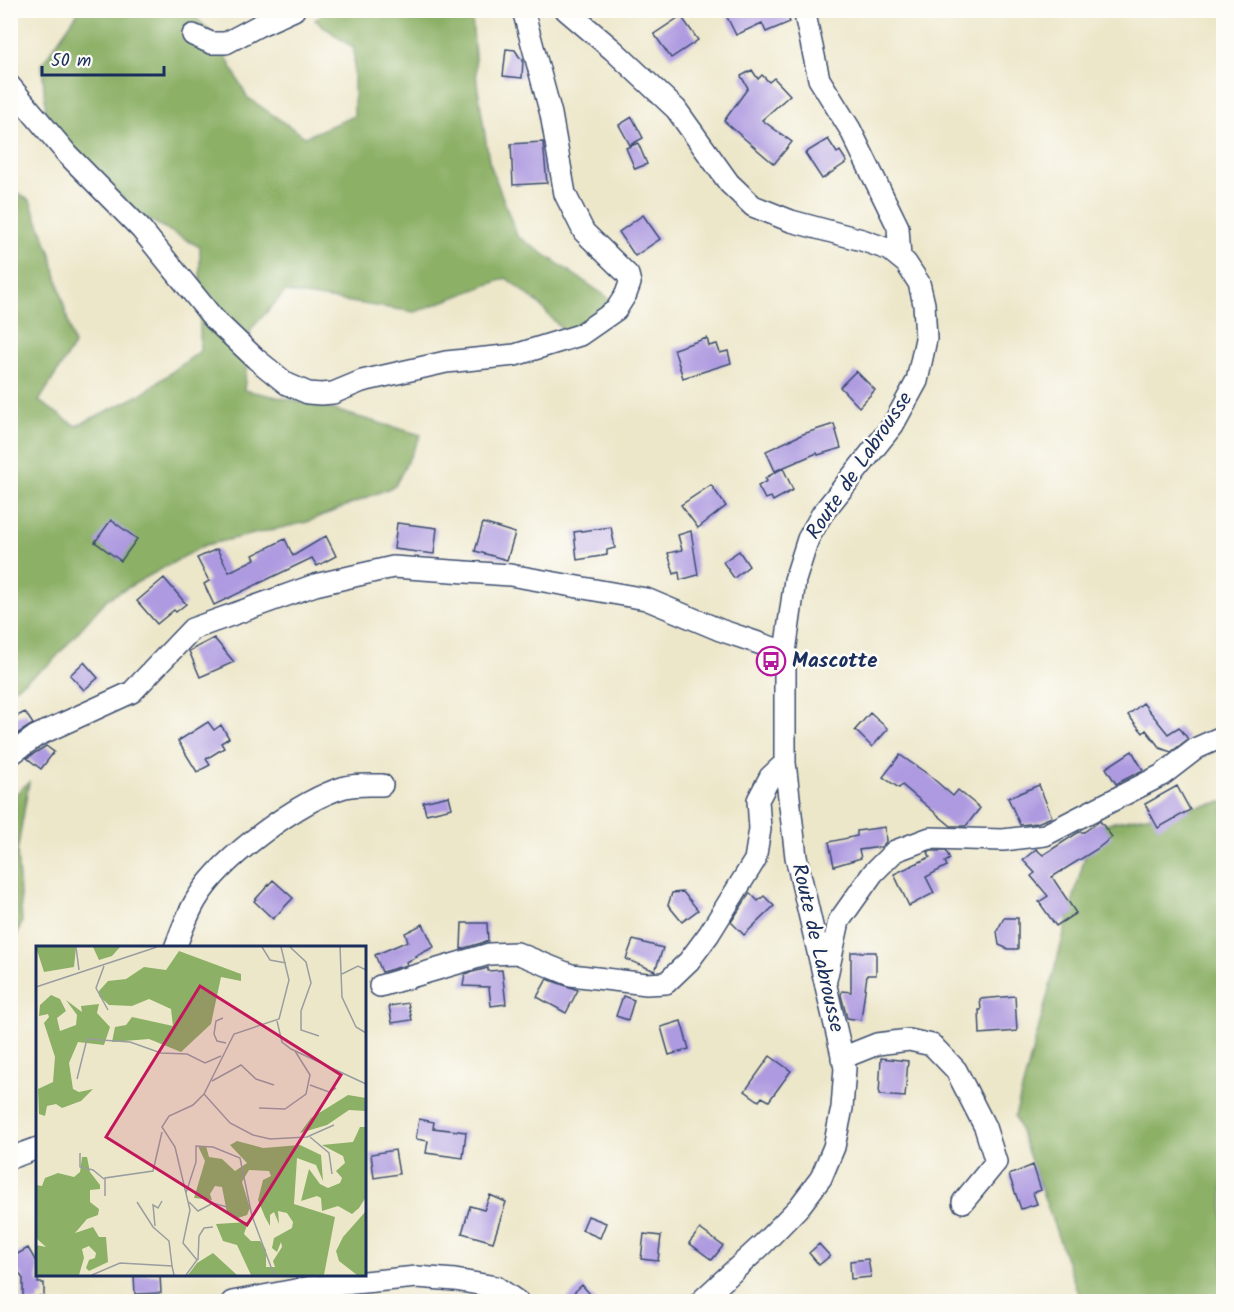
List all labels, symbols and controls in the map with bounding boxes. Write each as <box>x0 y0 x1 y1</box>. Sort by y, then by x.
scale bar <box>42 39 164 77</box>
text: 50 m <box>51 47 91 76</box>
street label: Route de Labrousse <box>798 385 922 547</box>
bus stop icon: Mascotte <box>755 645 787 677</box>
place label: Mascotte <box>792 645 877 678</box>
street label: Route de Labrousse <box>782 860 853 1036</box>
inset map <box>36 946 366 1276</box>

